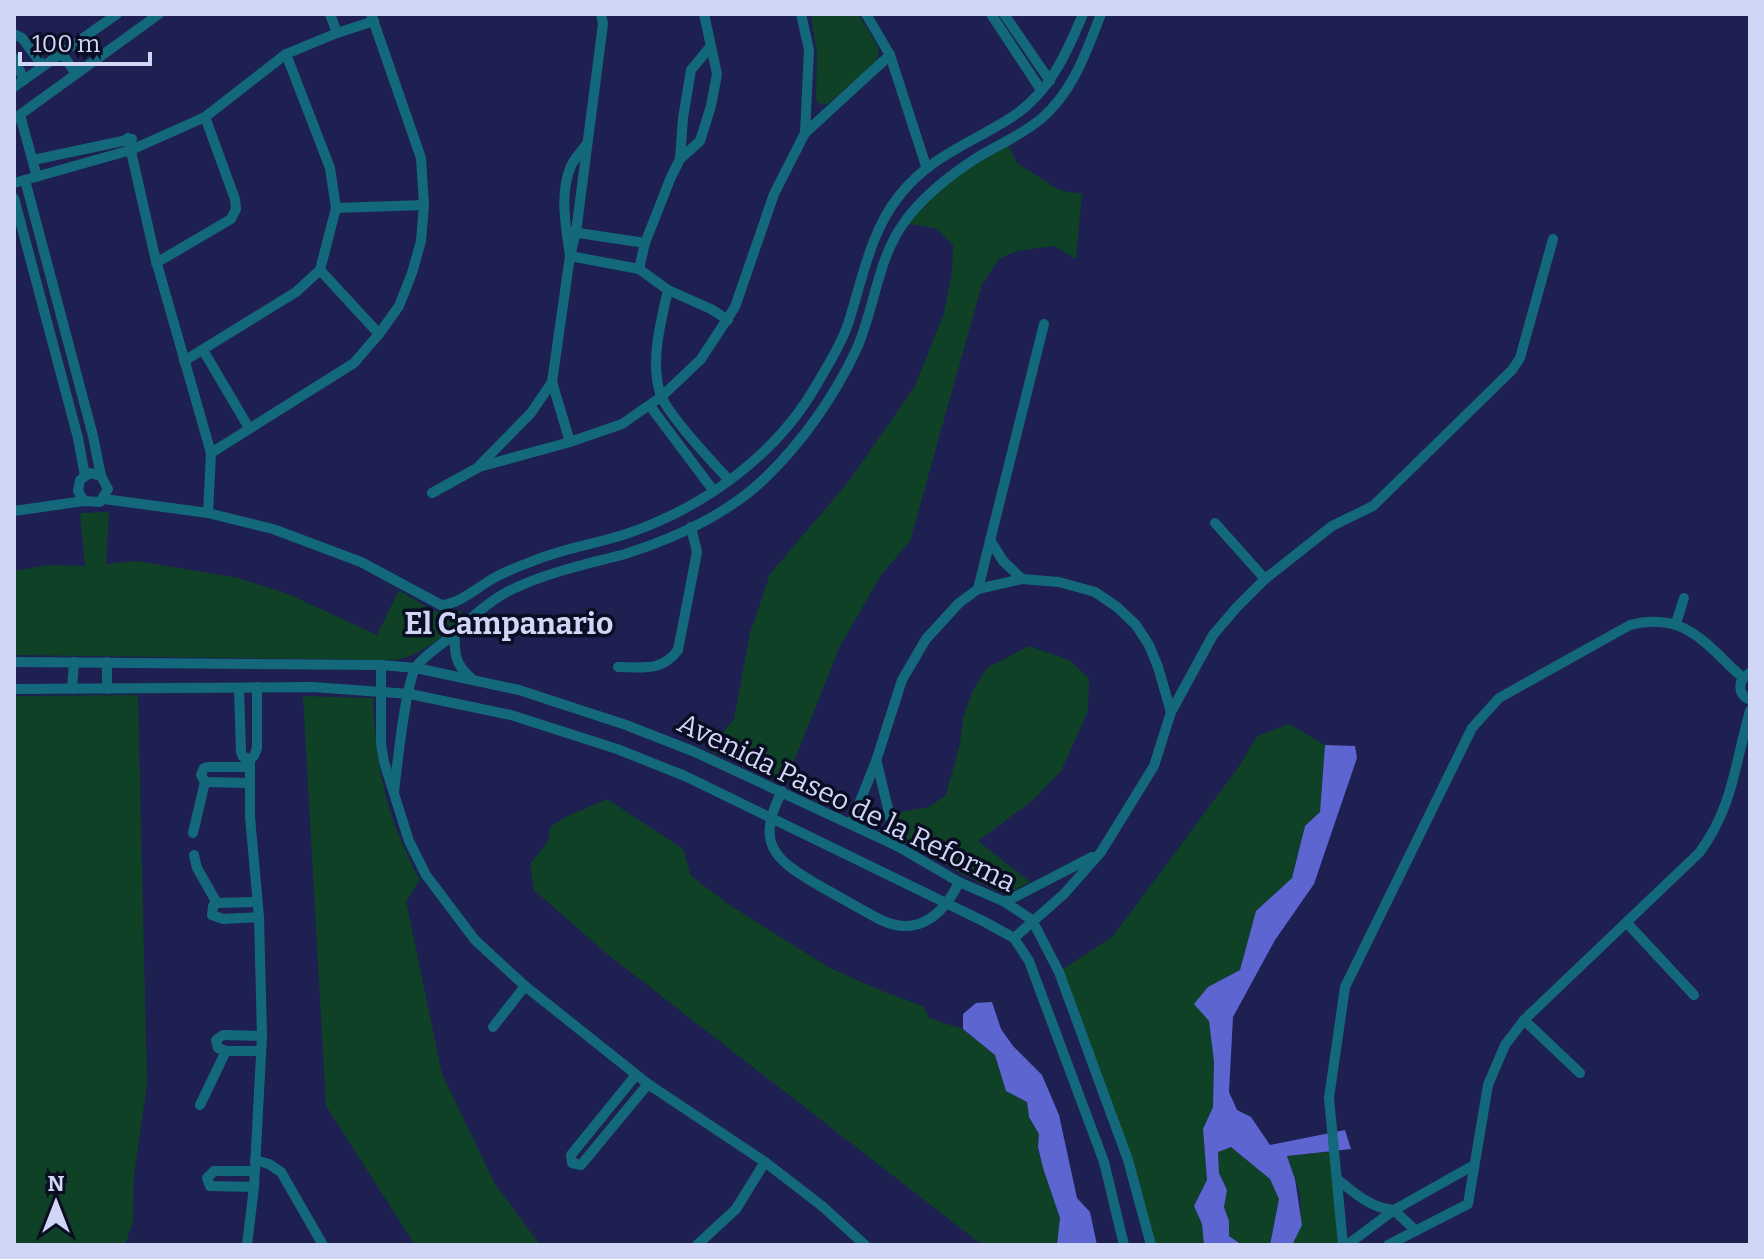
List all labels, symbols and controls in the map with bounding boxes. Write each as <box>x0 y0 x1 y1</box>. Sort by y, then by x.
scale bar <box>20 16 150 66</box>
text: 100 m <box>32 30 100 58</box>
district label: El Campanario <box>405 606 613 642</box>
street label: Avenida Paseo de la Reforma <box>672 706 1021 899</box>
north arrow <box>16 1163 96 1243</box>
text: N <box>48 1170 65 1197</box>

